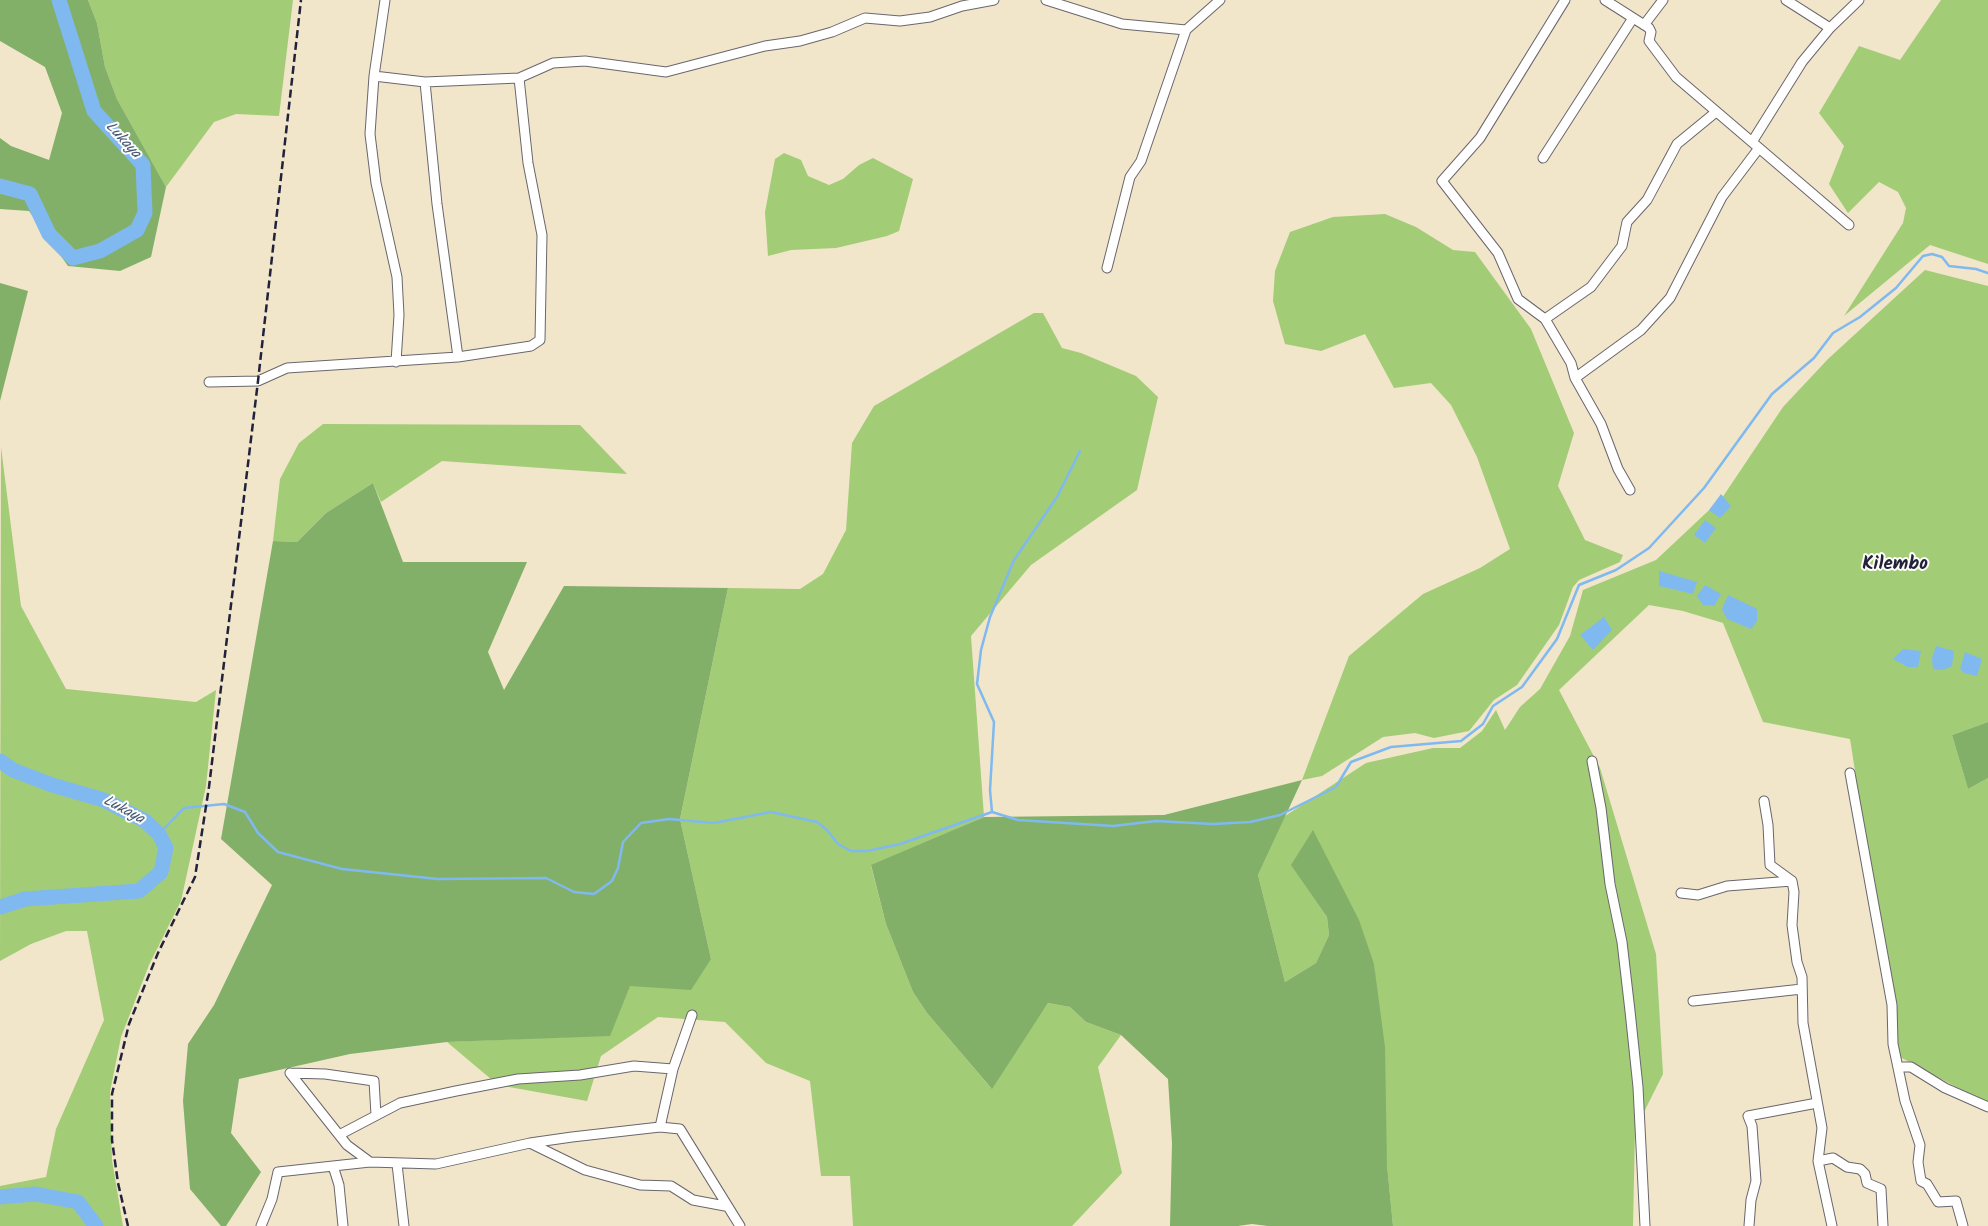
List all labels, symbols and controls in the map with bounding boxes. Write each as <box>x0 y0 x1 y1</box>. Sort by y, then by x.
water label: Lukaya <box>101 119 143 163</box>
district label: Kilembo <box>1862 555 1928 577</box>
water label: Lukaya <box>100 793 146 829</box>

